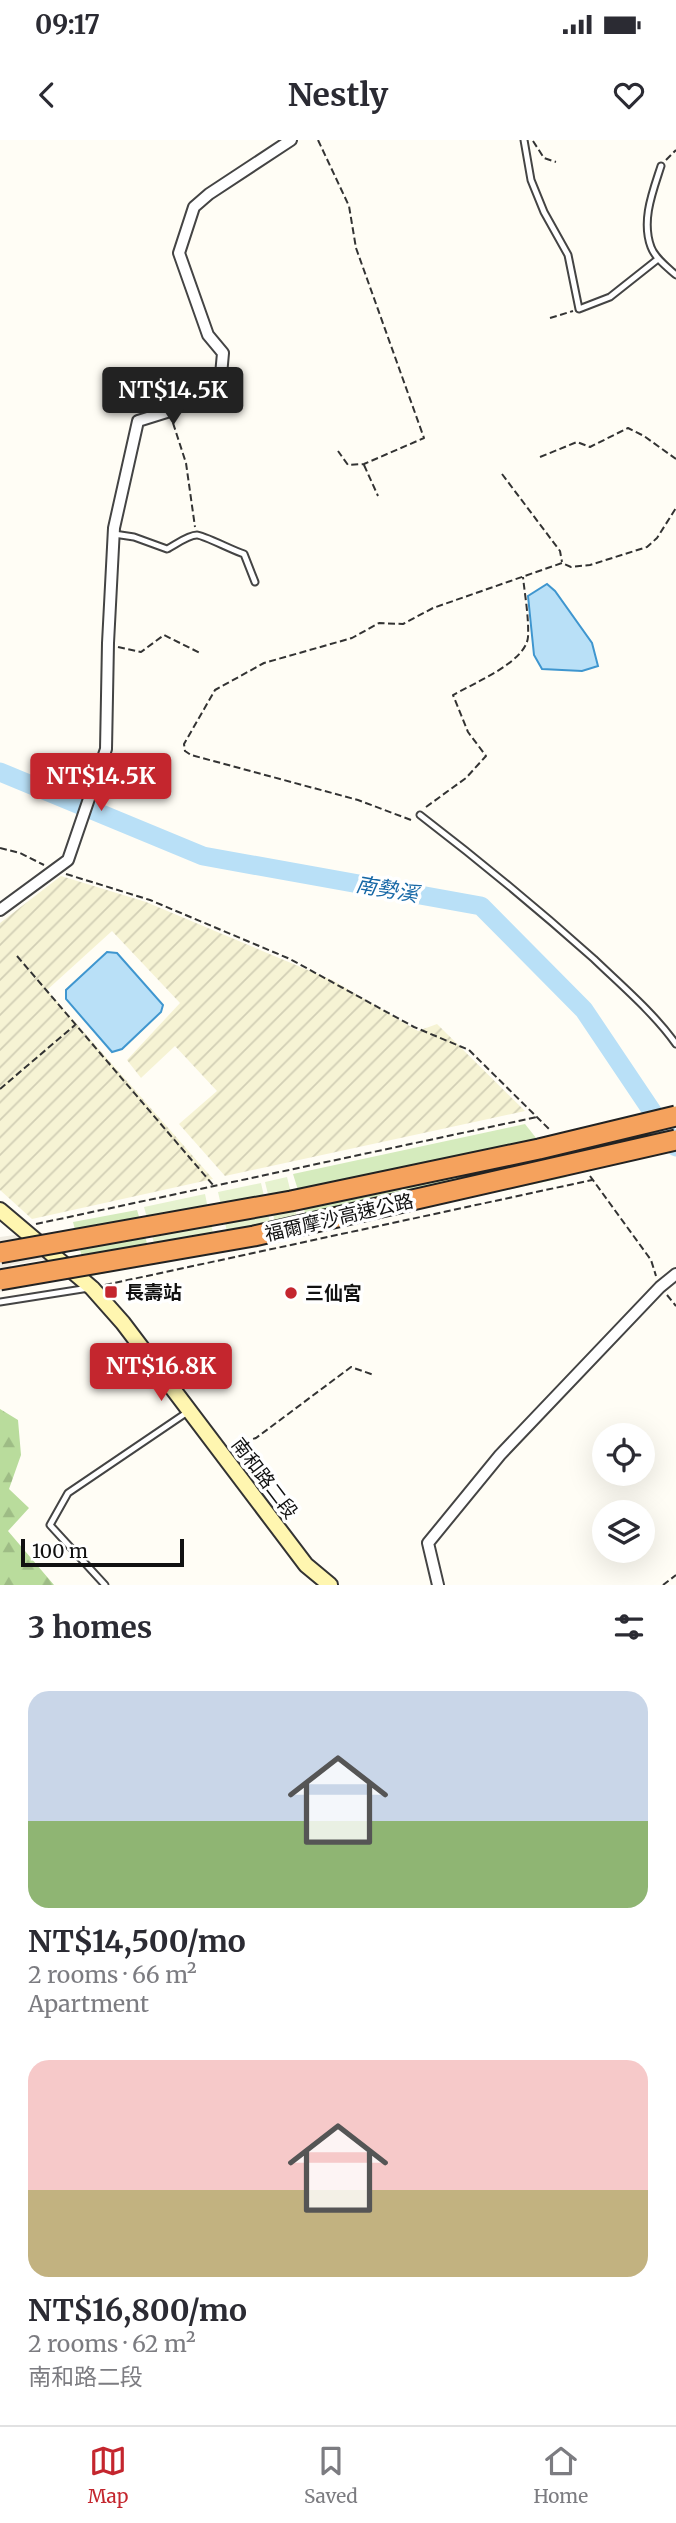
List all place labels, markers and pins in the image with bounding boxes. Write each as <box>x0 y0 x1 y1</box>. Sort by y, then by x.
pin: NT$14.5K <box>101 368 245 427</box>
pin: NT$14.5K <box>29 754 173 813</box>
place label: 長壽站 <box>125 1280 182 1304</box>
place label: 三仙宮 <box>305 1281 362 1305</box>
marker: 長壽站 <box>103 1284 119 1300</box>
marker: 三仙宮 <box>283 1285 299 1301</box>
pin: NT$16.8K <box>89 1344 233 1403</box>

